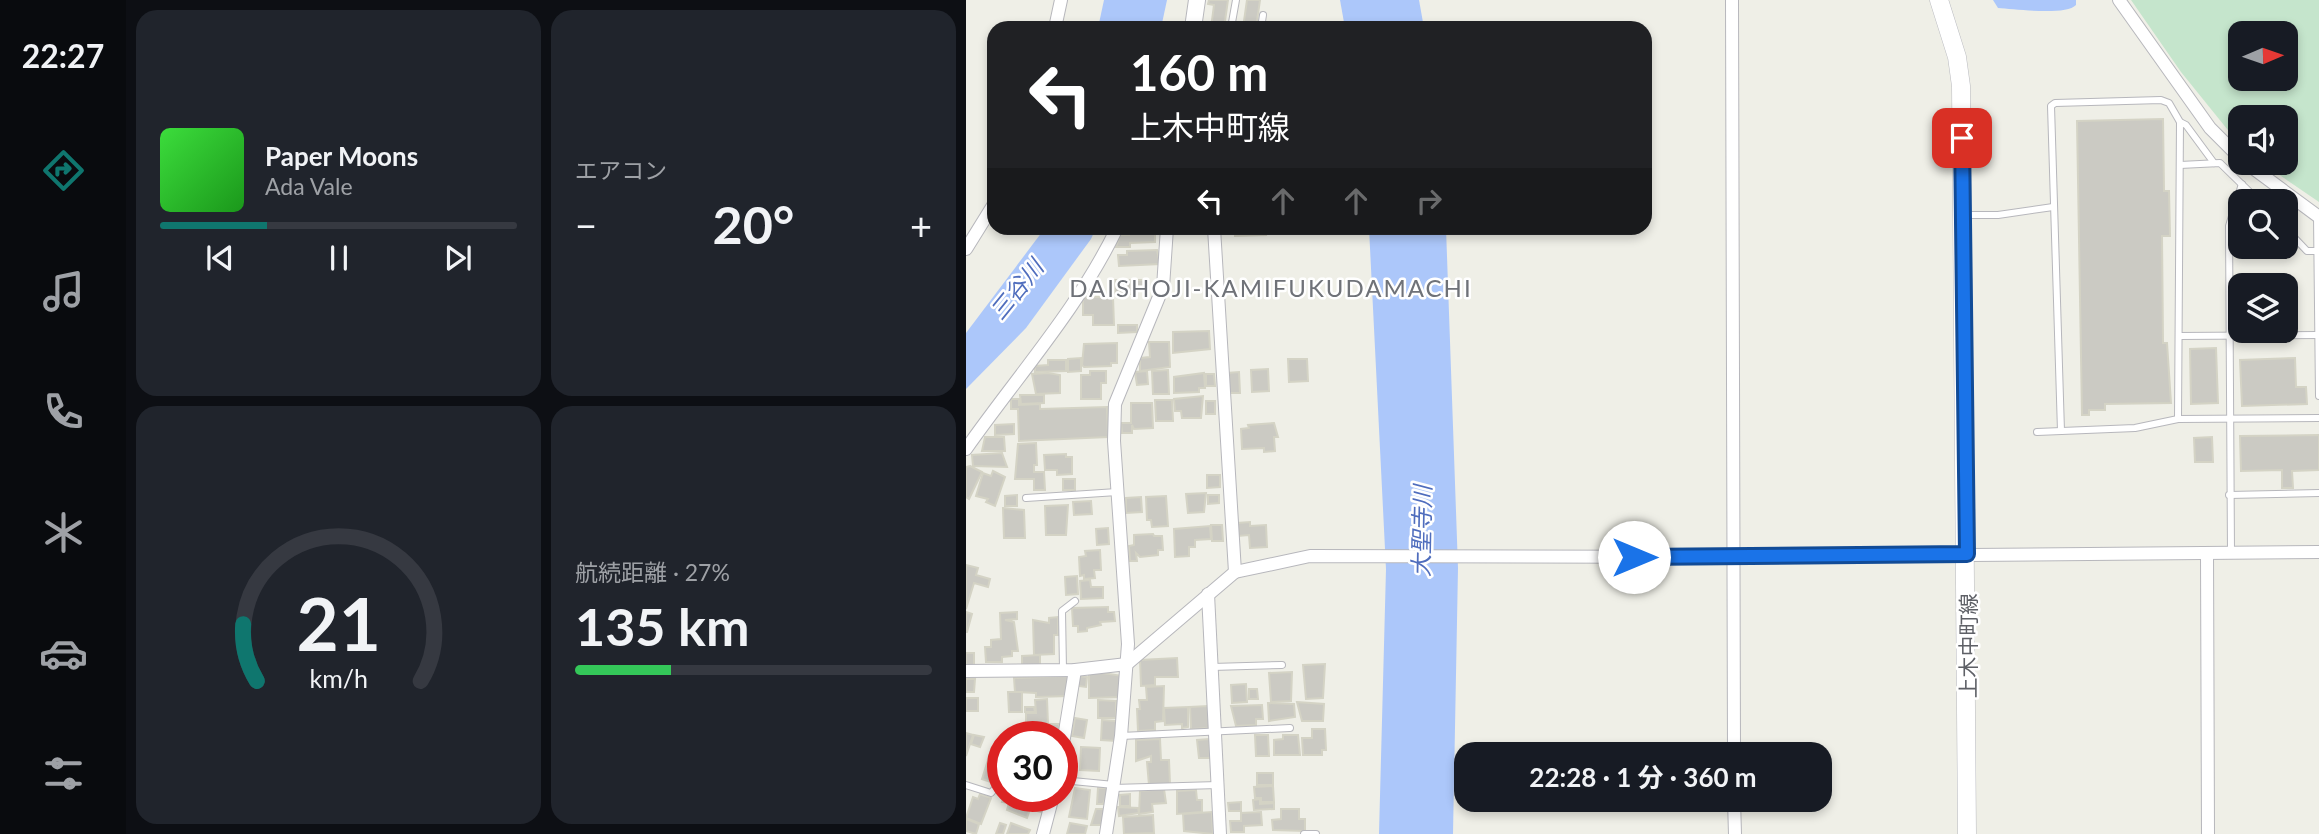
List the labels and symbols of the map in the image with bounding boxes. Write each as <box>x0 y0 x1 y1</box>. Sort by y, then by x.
north arrow <box>2228 21 2298 91</box>
pin <box>1932 108 1992 168</box>
water label: 三谷川 <box>983 251 1050 325</box>
district label: DAISHOJI-KAMIFUKUDAMACHI <box>1069 273 1473 302</box>
water label: 大聖寺川 <box>1406 482 1436 577</box>
position arrow <box>1597 520 1671 594</box>
street label: 上木中町線 <box>1955 594 1980 699</box>
speed limit sign: 30 <box>987 721 1078 812</box>

